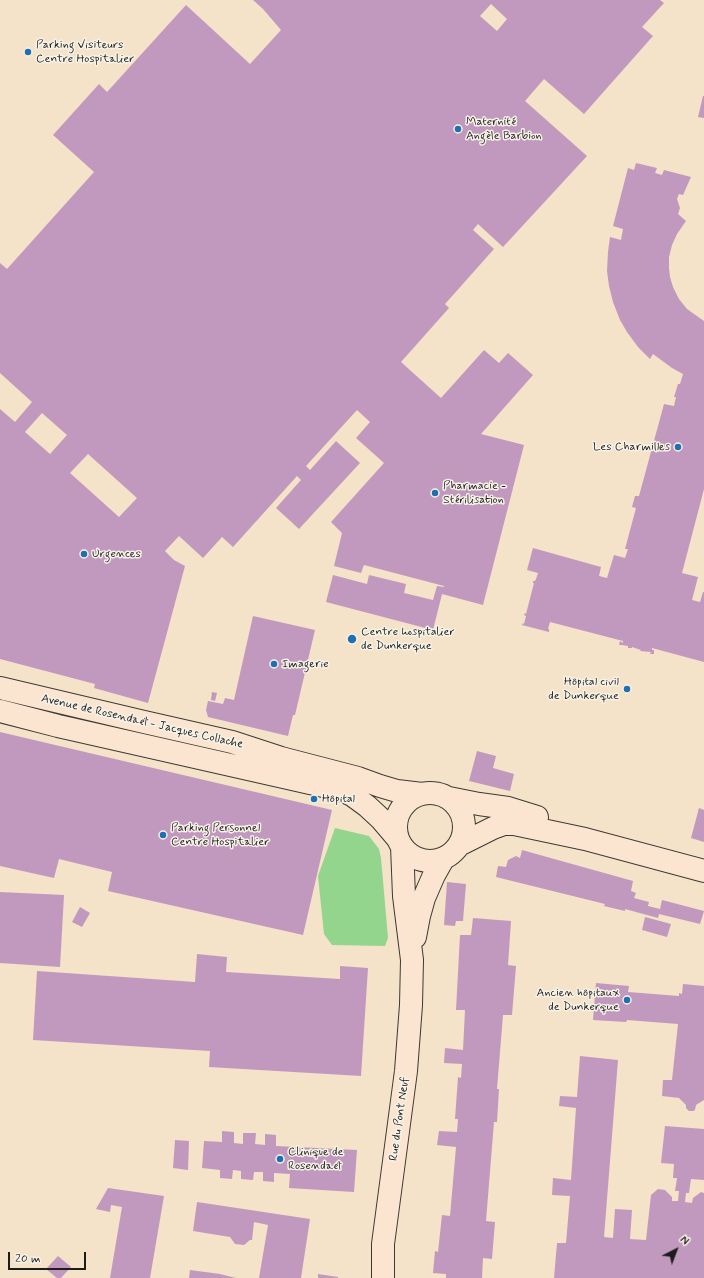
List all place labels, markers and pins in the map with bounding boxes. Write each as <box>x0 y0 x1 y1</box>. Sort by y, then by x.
place label: Parking Visiteurs Centre Hospitalier <box>36 38 134 66</box>
marker: Parking Visiteurs Centre Hospitalier <box>23 47 33 57</box>
place label: Maternité Angèle Barbion <box>466 115 542 143</box>
marker: Maternité Angèle Barbion <box>453 124 463 134</box>
place label: Les Charmilles <box>593 440 670 454</box>
marker: Les Charmilles <box>673 442 683 452</box>
place label: Pharmacie - Stérilisation <box>443 479 506 507</box>
marker: Pharmacie - Stérilisation <box>430 488 440 498</box>
place label: Urgences <box>92 547 141 561</box>
marker: Urgences <box>79 549 89 559</box>
place label: Centre hospitalier de Dunkerque <box>361 625 454 653</box>
marker: Centre hospitalier de Dunkerque <box>346 633 358 645</box>
place label: Imagerie <box>282 657 329 671</box>
marker: Imagerie <box>269 659 279 669</box>
place label: Hôpital civil de Dunkerque <box>548 675 619 703</box>
marker: Hôpital civil de Dunkerque <box>622 684 632 694</box>
place label: Hôpital <box>322 792 355 806</box>
marker: Hôpital <box>309 794 319 804</box>
place label: Parking Personnel Centre Hospitalier <box>171 821 269 849</box>
marker: Parking Personnel Centre Hospitalier <box>158 830 168 840</box>
place label: Ancien hôpitaux de Dunkerque <box>537 986 619 1014</box>
marker: Ancien hôpitaux de Dunkerque <box>622 995 632 1005</box>
place label: Clinique de Rosendaël <box>288 1145 343 1173</box>
marker: Clinique de Rosendaël <box>275 1154 285 1164</box>

